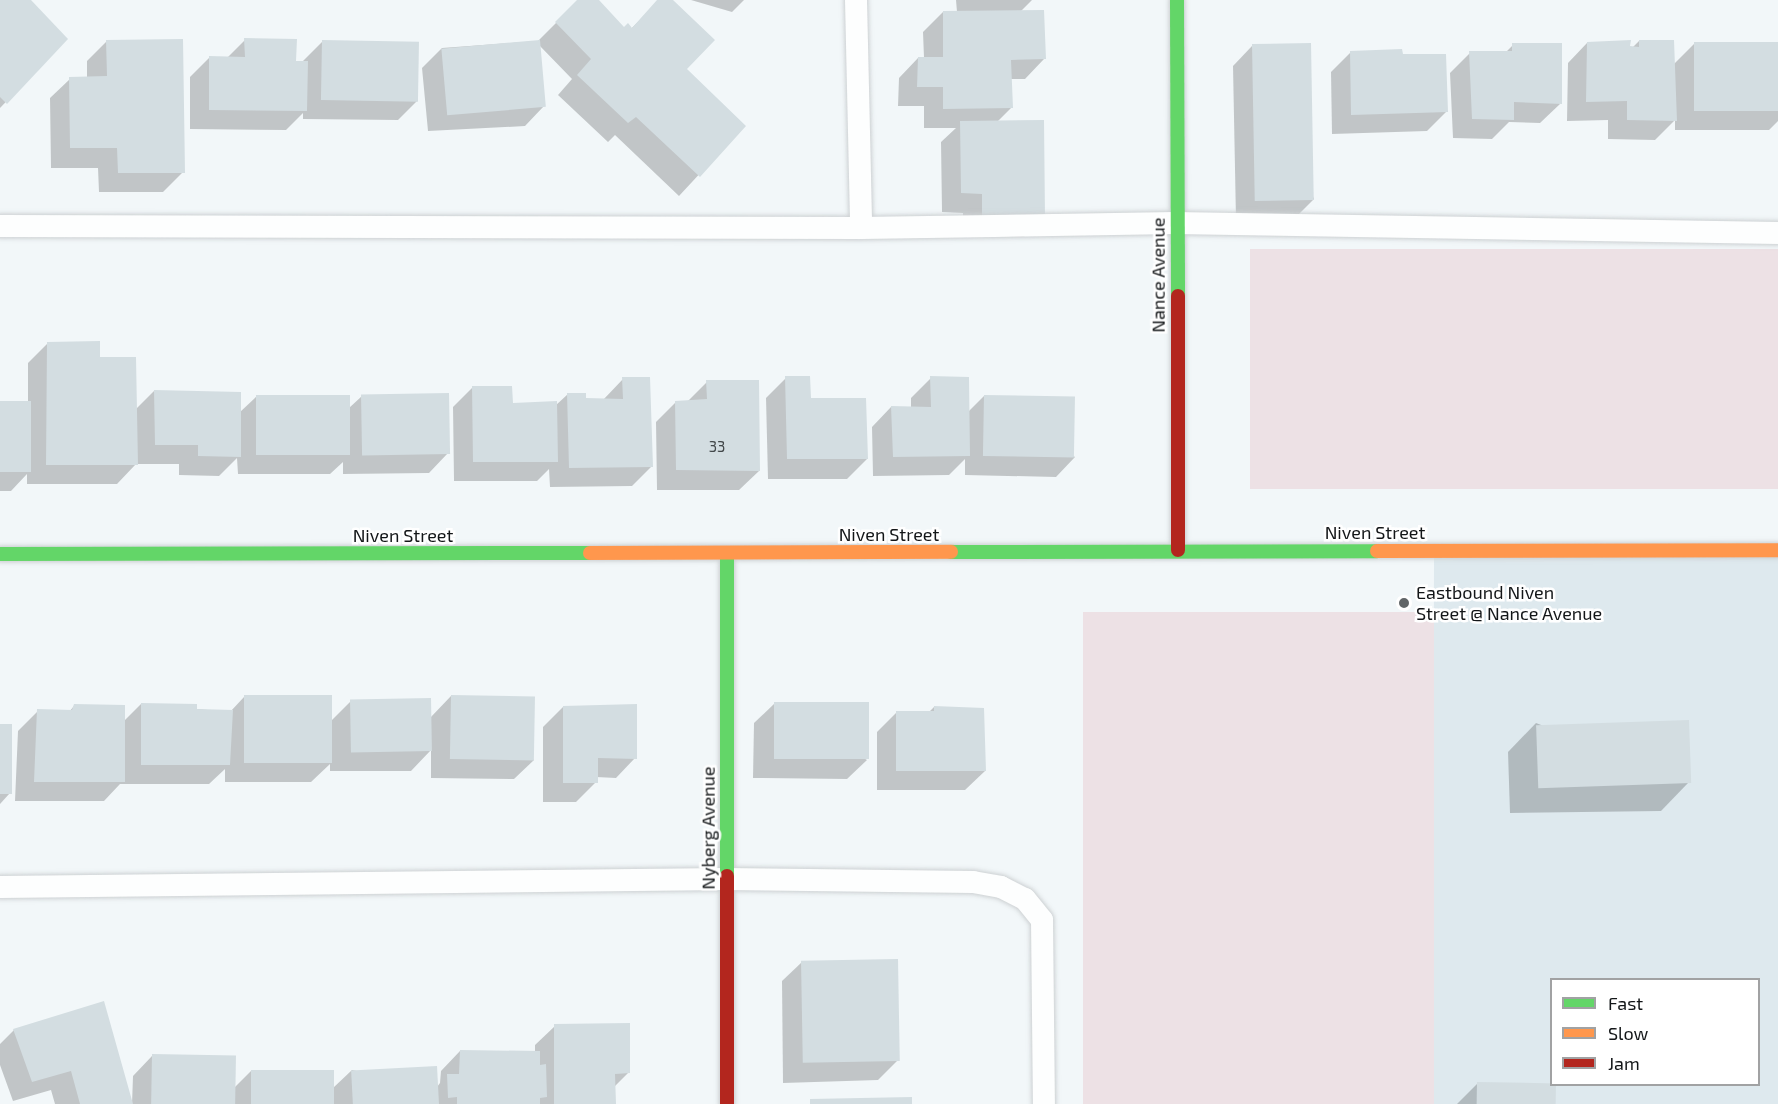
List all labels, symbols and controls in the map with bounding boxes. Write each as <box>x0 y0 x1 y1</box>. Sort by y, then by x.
street label: Nance Avenue <box>1147 217 1169 333</box>
house number: 33 <box>709 438 725 456</box>
street label: Niven Street <box>1325 521 1425 543</box>
street label: Niven Street <box>839 523 939 545</box>
street label: Niven Street <box>353 524 453 546</box>
place label: Eastbound Niven Street @ Nance Avenue <box>1416 582 1603 624</box>
marker: Eastbound Niven Street @ Nance Avenue <box>1397 596 1411 610</box>
street label: Nyberg Avenue <box>697 766 719 890</box>
legend <box>1550 978 1760 1086</box>
text: Fast <box>1608 992 1643 1014</box>
text: Slow <box>1608 1022 1648 1044</box>
text: Jam <box>1608 1052 1640 1074</box>

